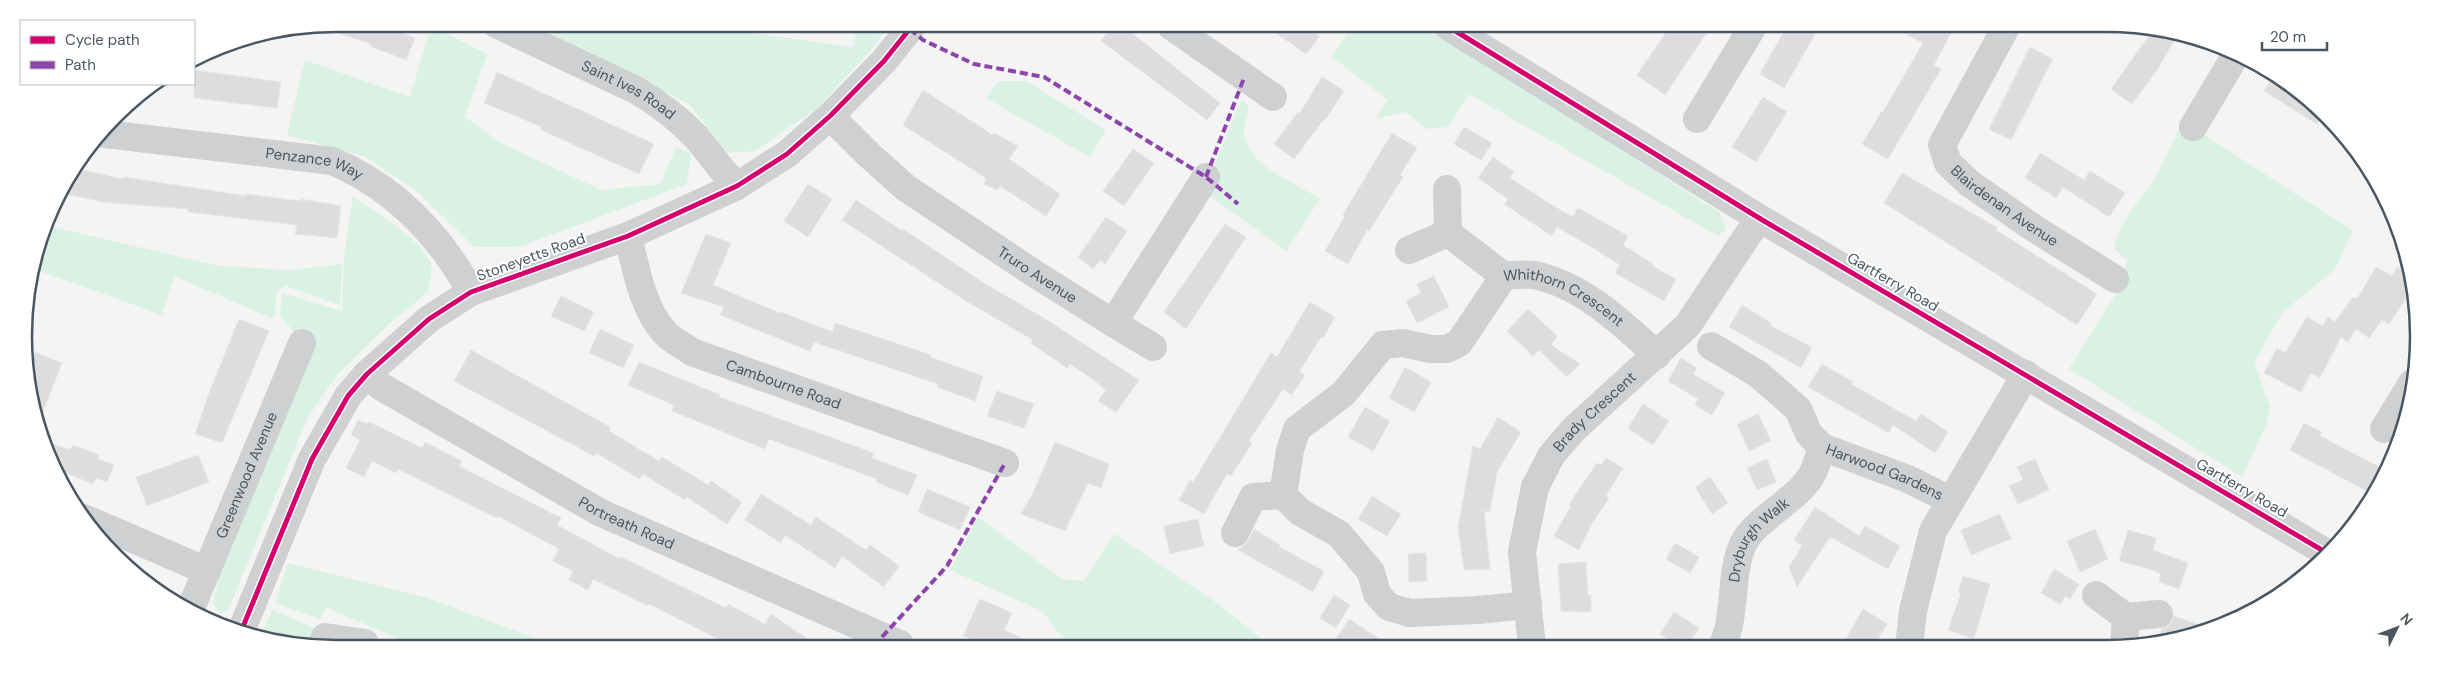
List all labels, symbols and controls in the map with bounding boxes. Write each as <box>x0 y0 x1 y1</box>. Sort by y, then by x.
legend <box>20 20 195 85</box>
scale bar <box>2262 20 2327 52</box>
text: 20 m <box>2270 27 2306 47</box>
text: Cycle path <box>65 30 140 50</box>
text: Path <box>65 55 96 75</box>
street label: Saint Ives Road <box>578 56 680 124</box>
street label: Penzance Way <box>265 143 368 185</box>
street label: Blairdenan Avenue <box>1946 161 2062 251</box>
street label: Stoneyetts Road <box>474 228 588 286</box>
street label: Truro Avenue <box>993 242 1081 308</box>
street label: Gartferry Road <box>1844 248 1942 316</box>
street label: Whithorn Crescent <box>1502 265 1628 331</box>
street label: Cambourne Road <box>723 355 844 414</box>
street label: Brady Crescent <box>1549 367 1641 456</box>
street label: Greenwood Avenue <box>211 409 282 542</box>
street label: Harwood Gardens <box>1823 439 1947 505</box>
street label: Gartferry Road <box>2193 454 2291 522</box>
street label: Portreath Road <box>575 492 678 554</box>
street label: Dryburgh Walk <box>1724 493 1794 583</box>
north arrow <box>2372 603 2422 653</box>
text: N <box>2397 609 2417 629</box>

